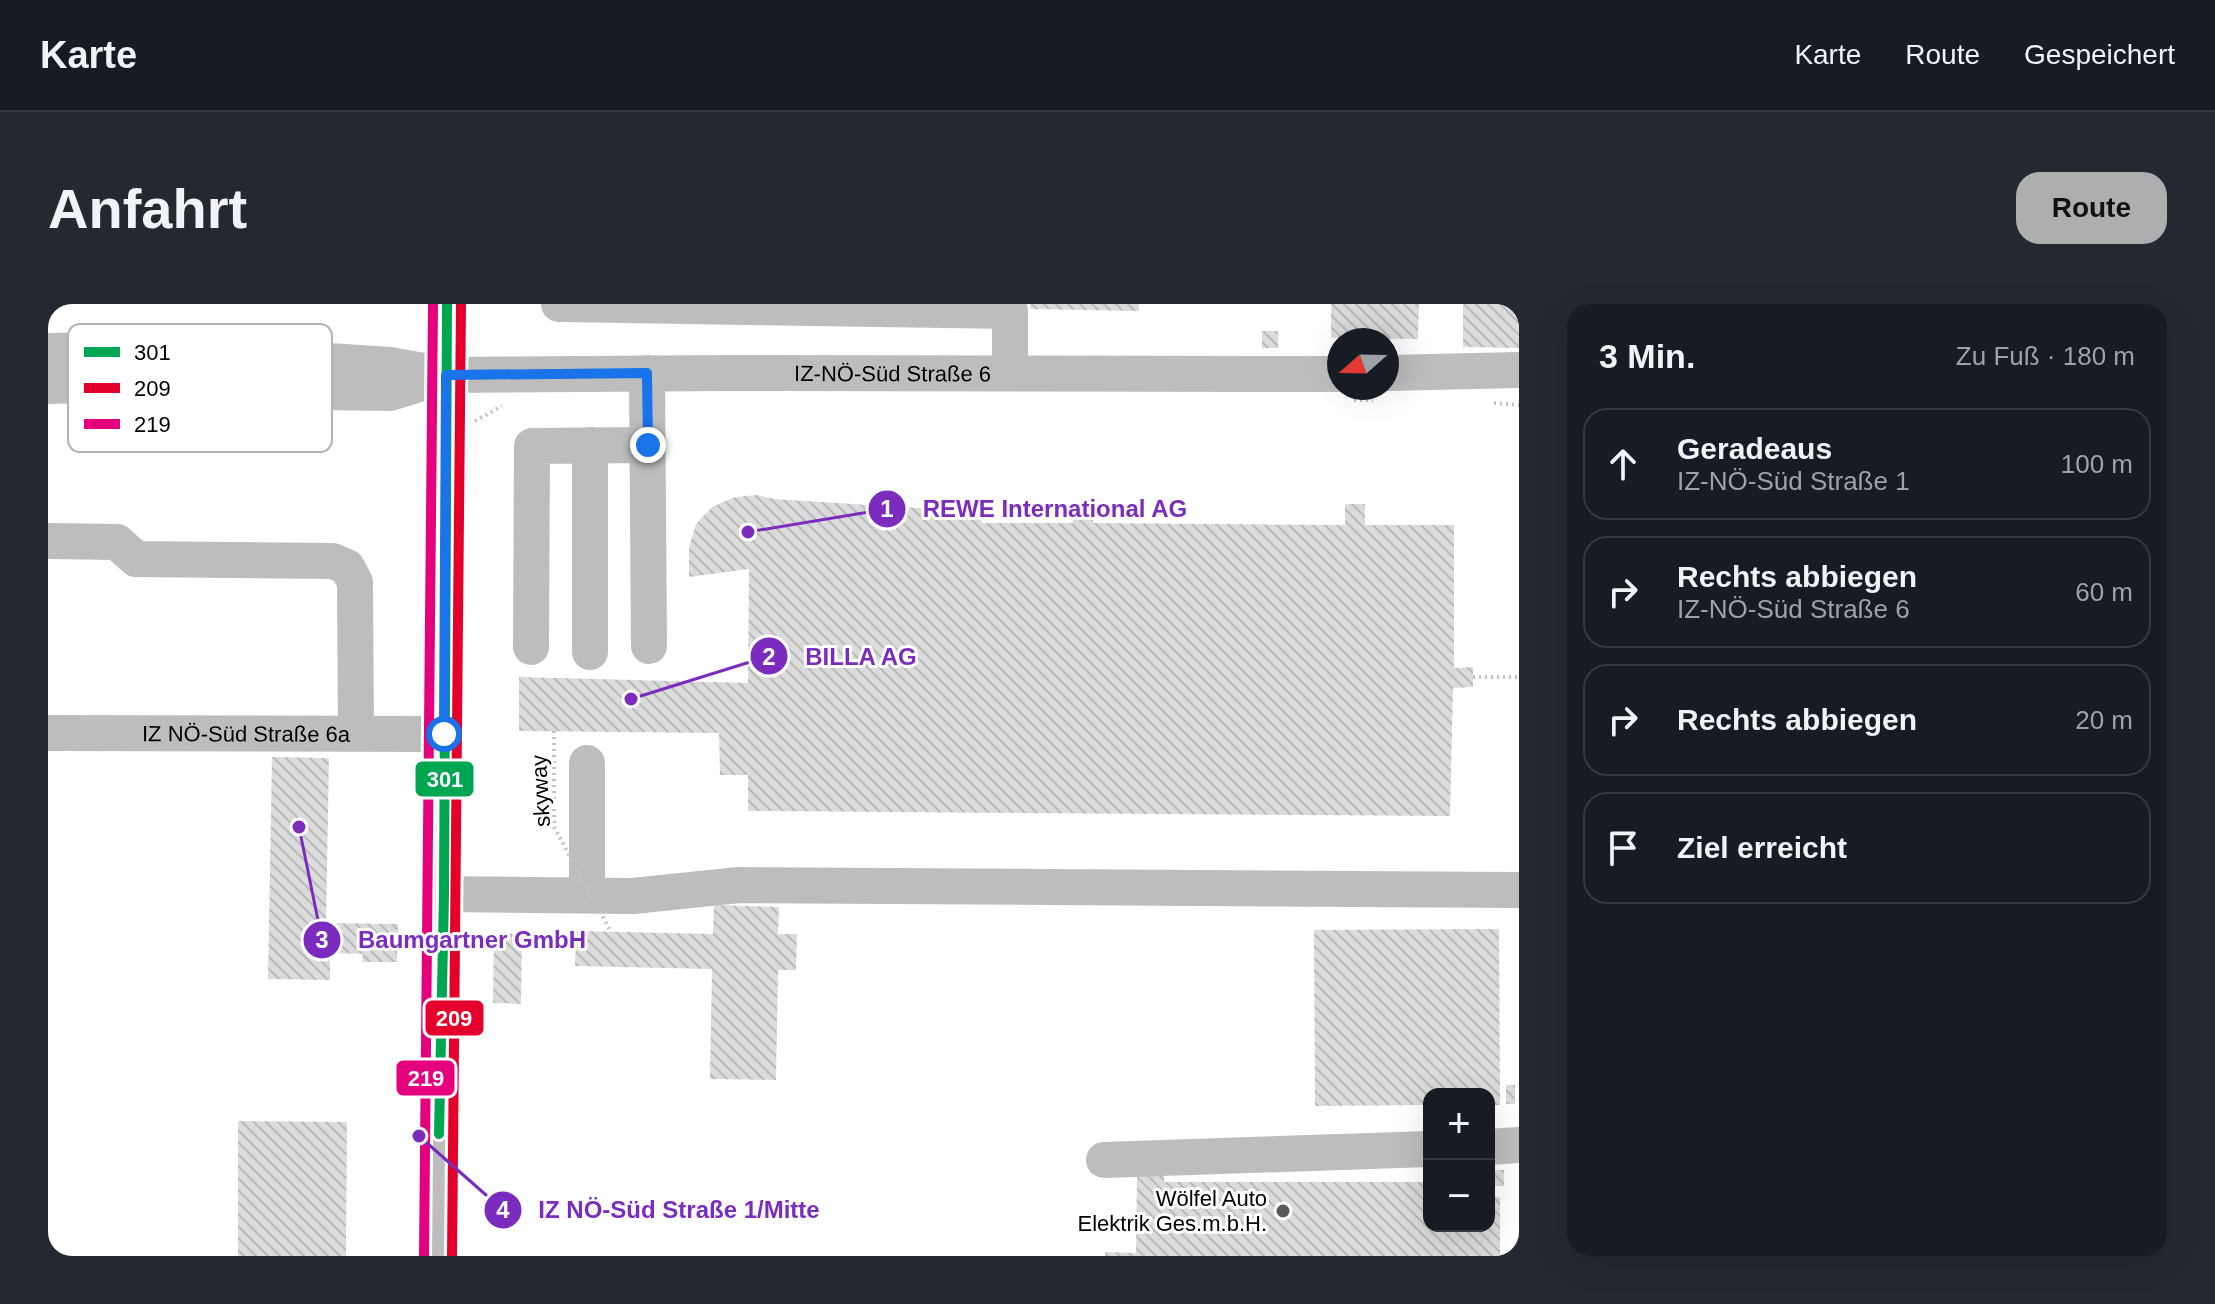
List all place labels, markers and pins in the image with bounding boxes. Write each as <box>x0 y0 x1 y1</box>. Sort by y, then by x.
callout: REWE International AG <box>867 485 1204 533</box>
callout: BILLA AG <box>749 632 934 680</box>
callout: Baumgartner GmbH <box>302 916 602 964</box>
callout: IZ NÖ-Süd Straße 1/Mitte <box>483 1186 836 1234</box>
place label: Wölfel Auto Elektrik Ges.m.b.H. <box>1078 1186 1267 1236</box>
marker: Wölfel Auto Elektrik Ges.m.b.H. <box>1274 1202 1292 1220</box>

